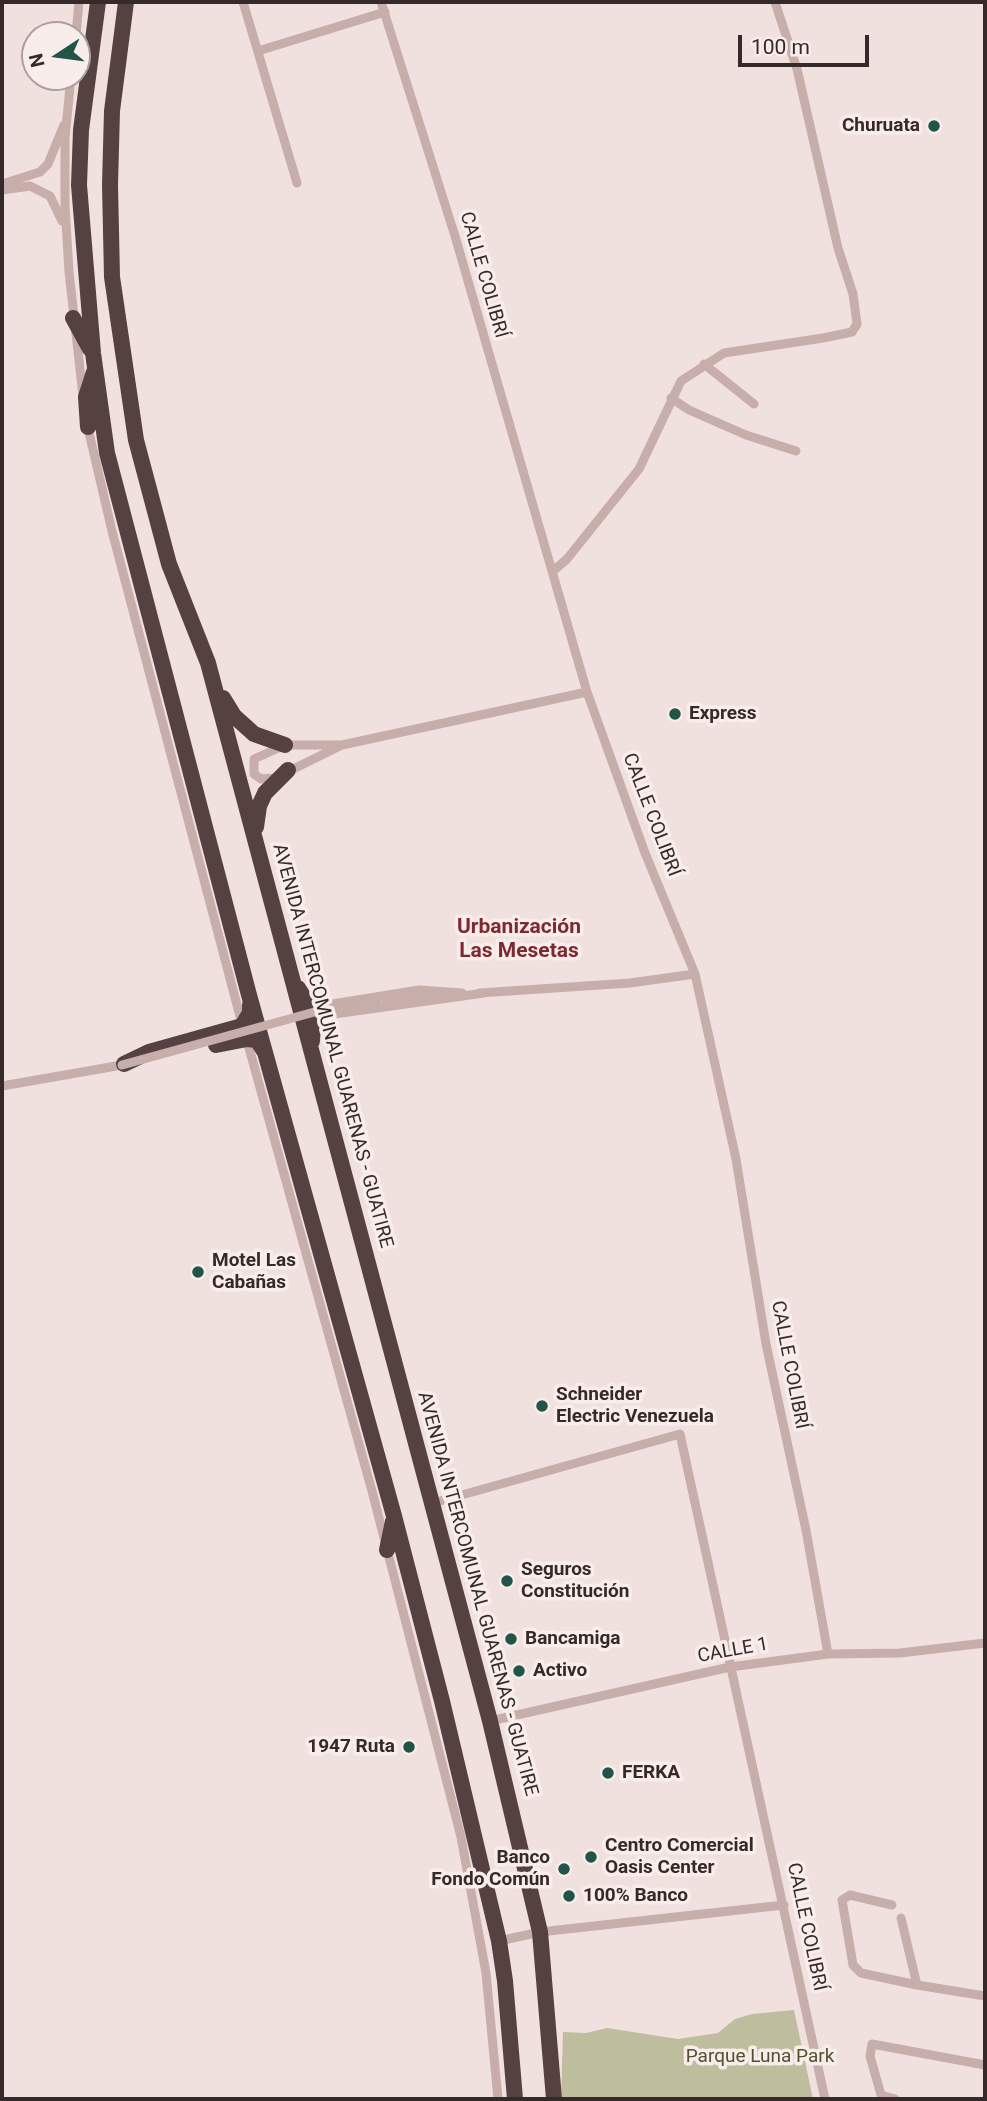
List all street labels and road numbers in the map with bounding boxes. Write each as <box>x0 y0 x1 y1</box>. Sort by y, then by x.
street label: CALLE COLIBRÍ <box>454 209 512 341</box>
street label: CALLE COLIBRÍ <box>617 750 685 880</box>
street label: AVENIDA INTERCOMUNAL GUARENAS - GUATIRE <box>267 841 397 1251</box>
street label: CALLE COLIBRÍ <box>765 1299 813 1431</box>
street label: AVENIDA INTERCOMUNAL GUARENAS - GUATIRE <box>412 1389 542 1799</box>
street label: CALLE 1 <box>696 1634 770 1668</box>
street label: CALLE COLIBRÍ <box>781 1861 831 1993</box>

